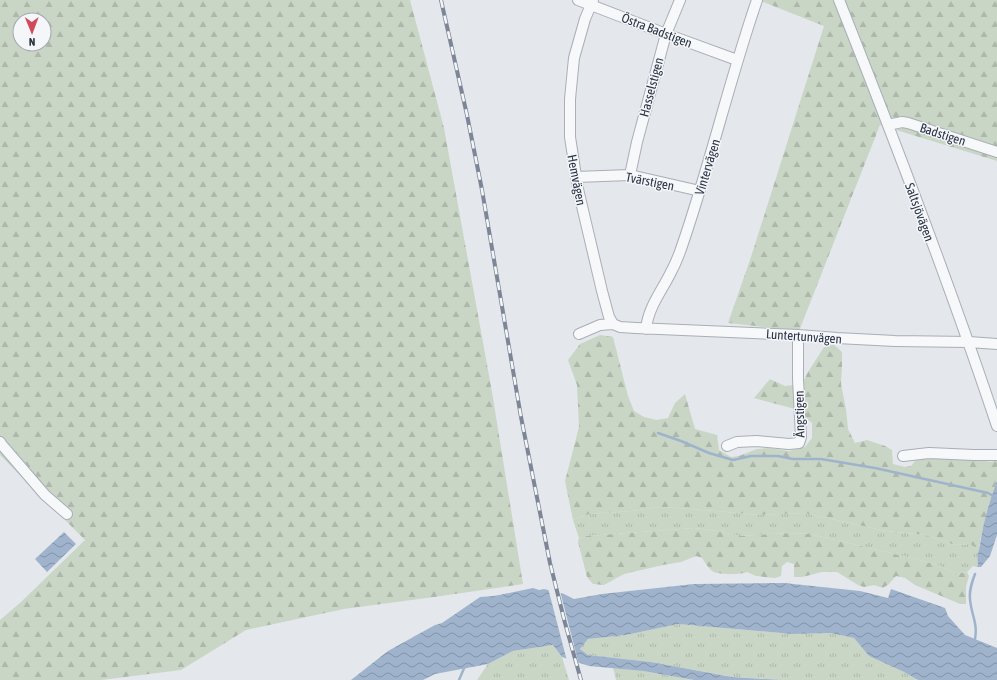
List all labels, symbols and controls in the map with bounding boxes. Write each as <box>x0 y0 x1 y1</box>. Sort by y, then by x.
street label: Östra Badstigen <box>619 10 694 51</box>
north arrow <box>12 12 52 52</box>
text: N <box>29 36 36 48</box>
street label: Hasselstigen <box>636 56 667 119</box>
street label: Badstigen <box>918 120 968 149</box>
street label: Vintervägen <box>692 137 723 197</box>
street label: Hemvägen <box>564 153 589 207</box>
street label: Tvärstigen <box>624 169 675 194</box>
street label: Saltsjövägen <box>902 181 937 243</box>
street label: Luntertunvägen <box>766 326 842 347</box>
street label: Ängstigen <box>792 390 807 438</box>

